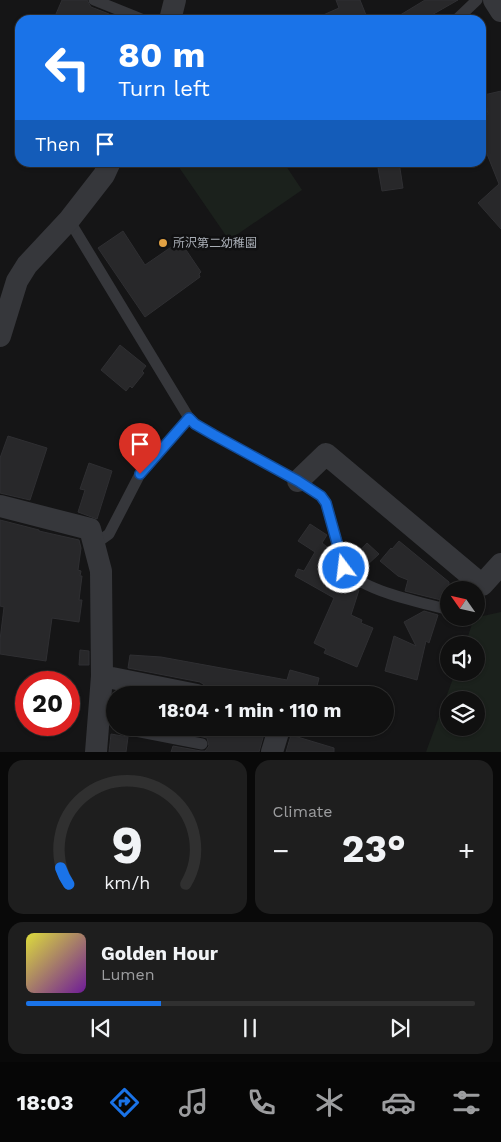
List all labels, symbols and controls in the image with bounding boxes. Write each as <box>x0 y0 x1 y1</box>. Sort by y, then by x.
text: 80 m <box>118 34 205 76</box>
icon: left <box>35 35 100 100</box>
text: Turn left <box>118 76 210 101</box>
icon: arrive <box>91 130 119 158</box>
text: Then <box>35 133 81 156</box>
place label: 所沢第二幼稚園 <box>173 236 257 250</box>
marker: 所沢第二幼稚園 <box>157 237 169 249</box>
pin <box>119 423 161 474</box>
icon: arrive <box>126 430 154 458</box>
position arrow <box>317 541 369 593</box>
north arrow <box>440 581 485 626</box>
map controls <box>440 581 485 736</box>
button: sound <box>440 636 485 681</box>
speed limit sign: 20 <box>15 671 80 736</box>
button: layers <box>440 691 485 736</box>
text: 18:04 · 1 min · 110 m <box>159 699 341 722</box>
text: Climate <box>273 802 333 821</box>
text: 9 <box>111 815 143 876</box>
text: 23° <box>342 827 406 871</box>
text: − <box>273 834 289 867</box>
text: + <box>458 834 475 867</box>
text: km/h <box>104 872 150 893</box>
text: Golden Hour <box>101 942 218 965</box>
text: Lumen <box>101 965 155 984</box>
icon: previous <box>87 1014 115 1042</box>
icon: pause <box>236 1014 264 1042</box>
icon: next <box>386 1014 414 1042</box>
icon: directions <box>107 1085 142 1120</box>
icon: music <box>176 1085 211 1120</box>
icon: phone <box>244 1085 279 1120</box>
icon: climate <box>312 1085 347 1120</box>
icon: car <box>381 1085 416 1120</box>
icon: filters <box>449 1085 484 1120</box>
text: 18:03 <box>17 1090 74 1115</box>

